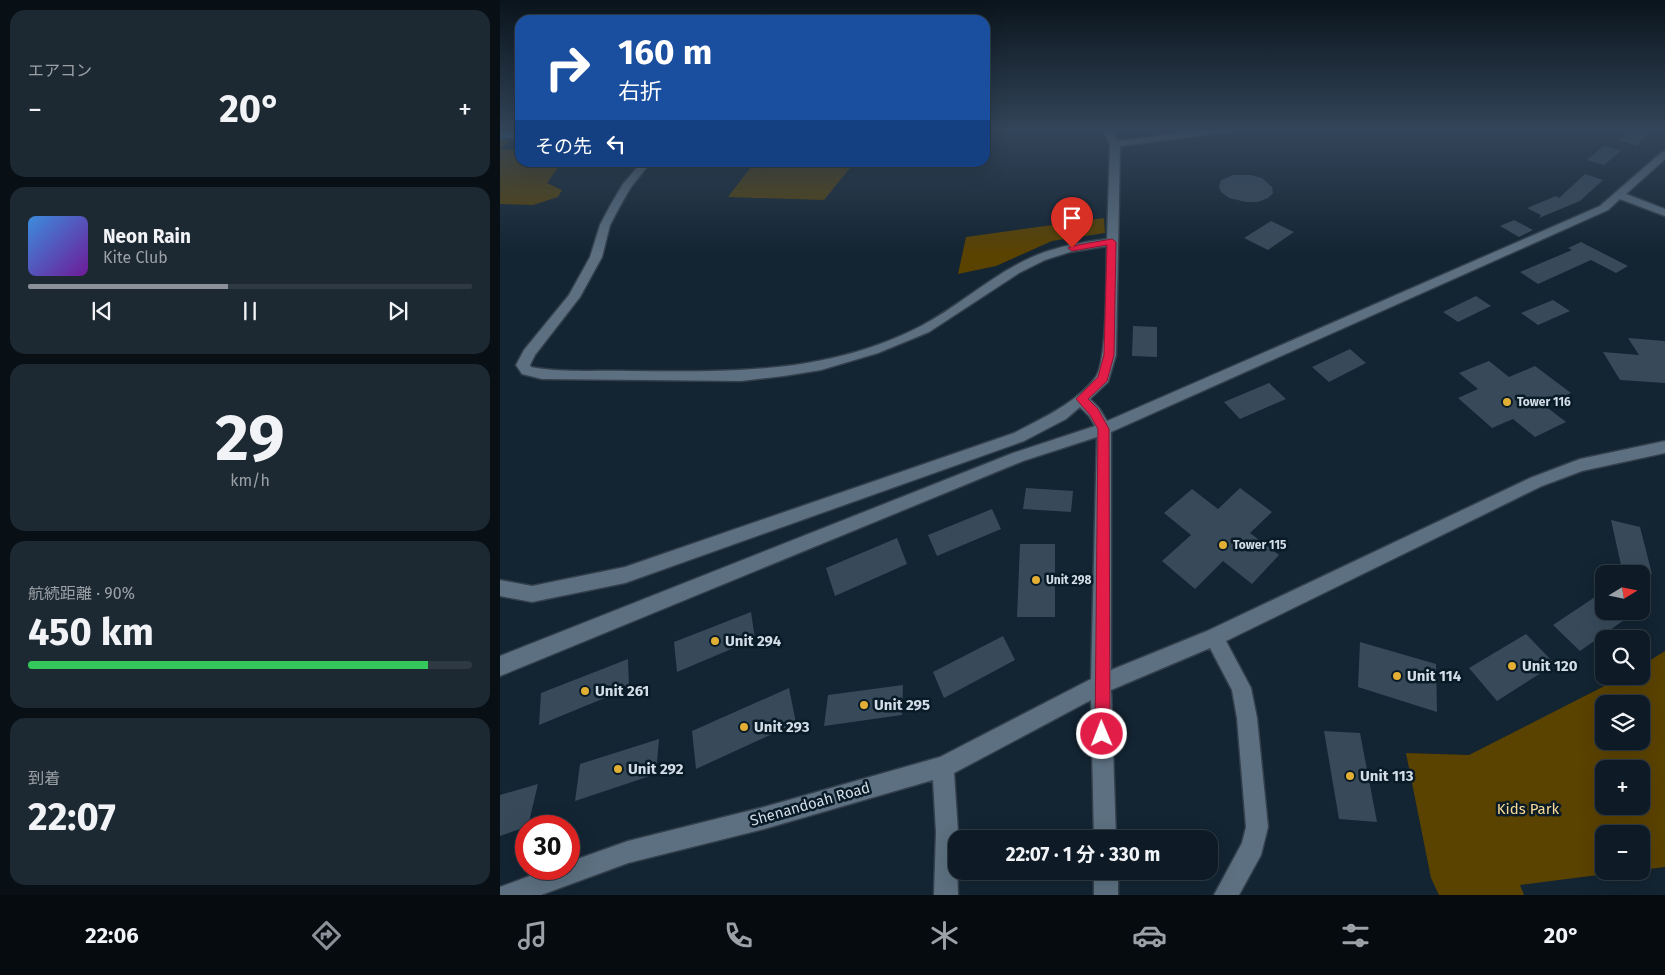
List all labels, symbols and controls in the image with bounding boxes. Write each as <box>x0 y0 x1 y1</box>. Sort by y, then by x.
text: 160 m <box>618 31 712 73</box>
icon: right <box>535 35 600 100</box>
text: エアコン <box>28 61 92 80</box>
text: 右折 <box>618 78 662 105</box>
text: 20° <box>219 86 281 132</box>
text: − <box>28 93 42 126</box>
text: + <box>458 93 472 126</box>
icon: left <box>602 130 630 158</box>
text: その先 <box>535 135 592 158</box>
pin <box>1051 197 1093 248</box>
icon: arrive <box>1058 204 1086 232</box>
text: Neon Rain <box>103 225 191 248</box>
text: Kite Club <box>103 248 168 267</box>
icon: previous <box>88 297 116 325</box>
icon: pause <box>236 297 264 325</box>
icon: next <box>384 297 412 325</box>
place label: Tower 116 <box>1517 395 1571 409</box>
marker: Tower 116 <box>1501 396 1513 408</box>
text: 29 <box>215 399 285 477</box>
text: km/h <box>230 471 270 490</box>
place label: Tower 115 <box>1233 538 1287 552</box>
marker: Tower 115 <box>1217 539 1229 551</box>
north arrow <box>1595 565 1650 620</box>
map controls <box>1595 565 1650 880</box>
place label: Unit 298 <box>1046 573 1091 587</box>
marker: Unit 298 <box>1030 574 1042 586</box>
text: 航続距離 · 90% <box>28 584 135 603</box>
text: 450 km <box>28 609 154 655</box>
button: search <box>1595 630 1650 685</box>
place label: Unit 294 <box>725 632 782 650</box>
marker: Unit 294 <box>709 635 721 647</box>
place label: Unit 120 <box>1522 657 1578 675</box>
marker: Unit 120 <box>1506 660 1518 672</box>
place label: Unit 114 <box>1407 667 1462 685</box>
marker: Unit 114 <box>1391 670 1403 682</box>
place label: Unit 261 <box>595 682 649 700</box>
marker: Unit 261 <box>579 685 591 697</box>
button: layers <box>1595 695 1650 750</box>
place label: Unit 295 <box>874 696 930 714</box>
marker: Unit 295 <box>858 699 870 711</box>
position arrow <box>1075 707 1127 759</box>
place label: Unit 293 <box>754 718 810 736</box>
marker: Unit 293 <box>738 721 750 733</box>
place label: Unit 292 <box>628 760 684 778</box>
button: + <box>1595 760 1650 815</box>
marker: Unit 292 <box>612 763 624 775</box>
place label: Unit 113 <box>1360 767 1414 785</box>
text: 到着 <box>28 769 60 788</box>
marker: Unit 113 <box>1344 770 1356 782</box>
street label: Shenandoah Road <box>748 778 872 830</box>
text: 22:07 <box>28 794 116 840</box>
park label: Kids Park <box>1497 800 1560 818</box>
speed limit sign: 30 <box>515 815 580 880</box>
button: − <box>1595 825 1650 880</box>
text: 22:07 · 1 分 · 330 m <box>1006 843 1160 866</box>
icon: directions <box>309 918 344 953</box>
icon: music <box>515 918 550 953</box>
icon: phone <box>721 918 756 953</box>
icon: climate <box>927 918 962 953</box>
icon: car <box>1132 918 1167 953</box>
icon: filters <box>1338 918 1373 953</box>
text: 22:06 <box>85 922 139 949</box>
text: 20° <box>1544 922 1580 949</box>

